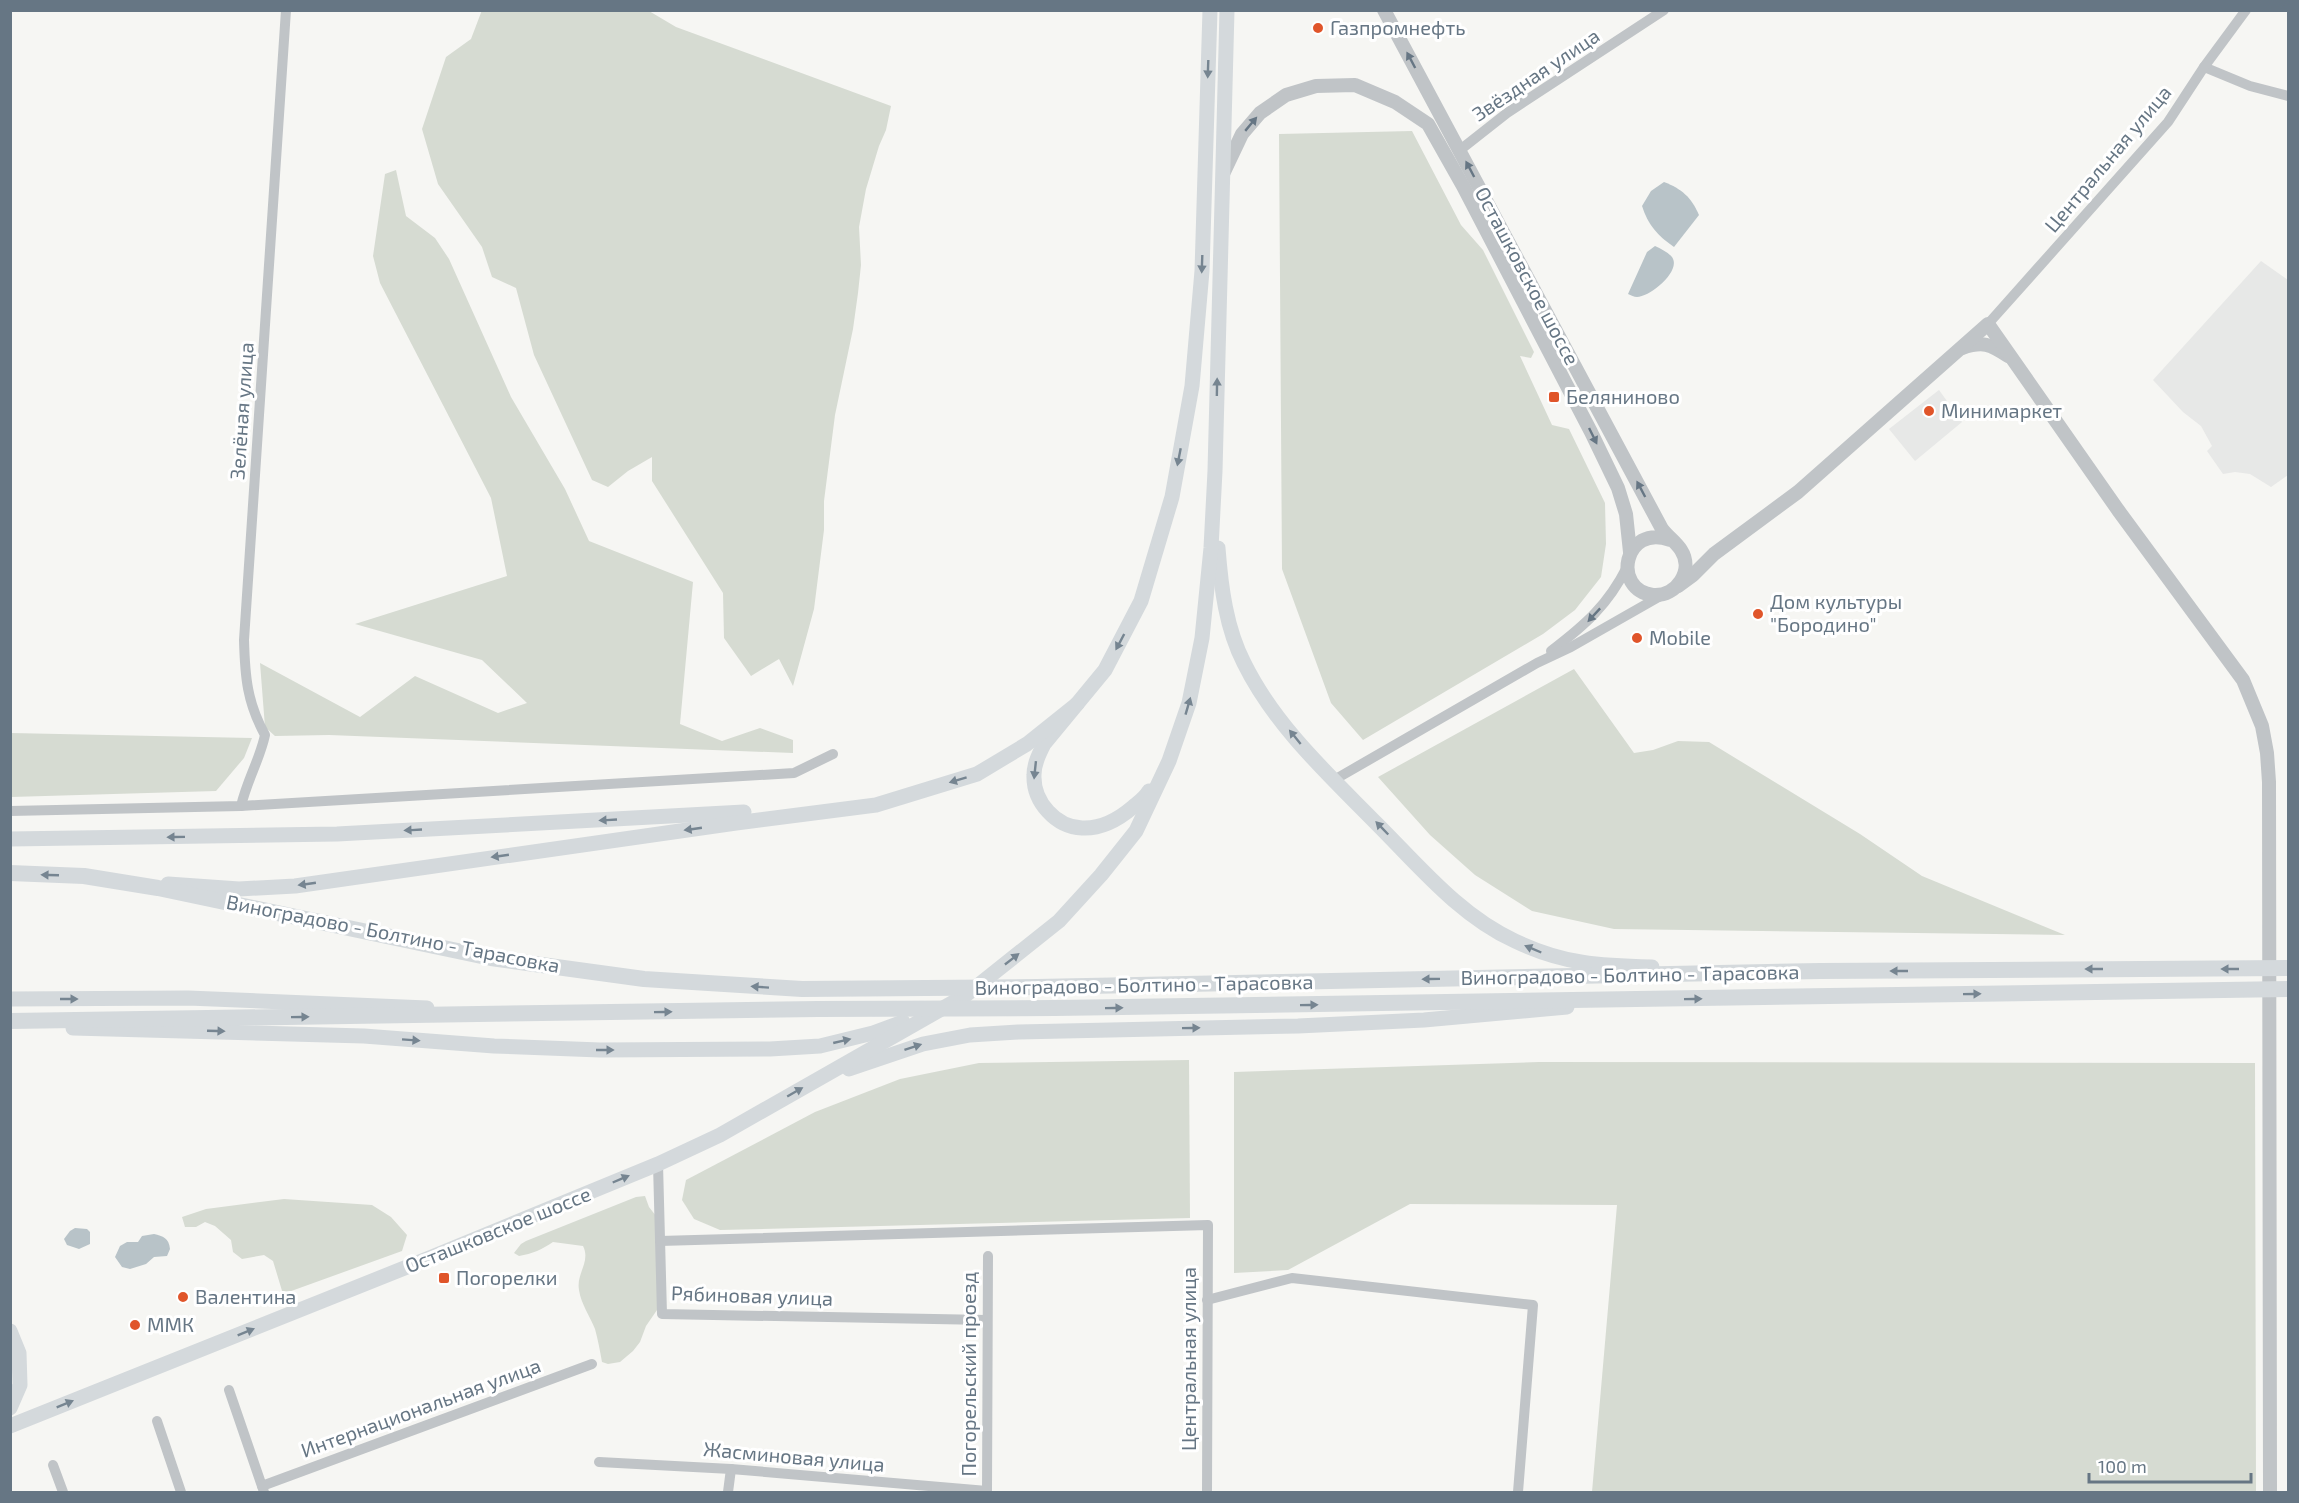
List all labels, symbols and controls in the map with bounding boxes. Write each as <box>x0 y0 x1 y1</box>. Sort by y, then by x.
place label: Газпромнефть <box>1330 15 1466 39</box>
marker: Газпромнефть <box>1311 21 1325 35</box>
street label: Звёздная улица <box>1467 23 1604 126</box>
one-way arrow <box>1406 51 1416 68</box>
one-way arrow <box>1203 59 1213 78</box>
street label: Центральная улица <box>2039 80 2176 237</box>
one-way arrow <box>1244 117 1257 132</box>
one-way arrow <box>1465 160 1475 177</box>
street label: Осташковское шоссе <box>1471 182 1585 369</box>
one-way arrow <box>1198 254 1207 273</box>
street label: Зелёная улица <box>224 341 259 481</box>
one-way arrow <box>1213 377 1222 396</box>
place label: Беляниново <box>1566 384 1680 408</box>
marker: Беляниново <box>1547 390 1561 404</box>
place label: Минимаркет <box>1941 398 2062 422</box>
marker: Минимаркет <box>1922 404 1936 418</box>
one-way arrow <box>1589 427 1598 444</box>
one-way arrow <box>1174 448 1183 467</box>
one-way arrow <box>1636 481 1646 498</box>
place label: Дом культуры "Бородино" <box>1770 589 1902 636</box>
one-way arrow <box>1588 607 1602 621</box>
marker: Дом культуры "Бородино" <box>1751 607 1765 621</box>
place label: Mobile <box>1649 625 1711 649</box>
marker: Mobile <box>1630 631 1644 645</box>
one-way arrow <box>1115 634 1125 651</box>
one-way arrow <box>1184 697 1193 715</box>
one-way arrow <box>1288 729 1301 745</box>
one-way arrow <box>1031 760 1040 779</box>
one-way arrow <box>949 776 967 785</box>
one-way arrow <box>599 815 618 824</box>
one-way arrow <box>1375 821 1389 836</box>
one-way arrow <box>684 824 703 833</box>
one-way arrow <box>404 825 423 835</box>
one-way arrow <box>167 832 186 841</box>
one-way arrow <box>491 852 510 861</box>
one-way arrow <box>40 870 59 879</box>
one-way arrow <box>298 879 317 888</box>
street label: Виноградово - Болтино - Тарасовка <box>225 889 562 977</box>
one-way arrow <box>1524 944 1542 953</box>
one-way arrow <box>1004 952 1020 965</box>
street label: Виноградово - Болтино - Тарасовка <box>1460 959 1800 989</box>
one-way arrow <box>2084 964 2103 974</box>
one-way arrow <box>2221 964 2240 973</box>
one-way arrow <box>1889 966 1908 976</box>
street label: Виноградово - Болтино - Тарасовка <box>974 969 1314 999</box>
one-way arrow <box>1421 974 1440 984</box>
one-way arrow <box>750 982 769 991</box>
one-way arrow <box>1962 989 1981 999</box>
one-way arrow <box>59 994 78 1004</box>
one-way arrow <box>1683 994 1702 1004</box>
one-way arrow <box>1299 1000 1318 1009</box>
one-way arrow <box>1104 1003 1123 1012</box>
one-way arrow <box>653 1008 672 1017</box>
one-way arrow <box>290 1013 309 1022</box>
one-way arrow <box>1182 1024 1201 1033</box>
one-way arrow <box>206 1026 225 1036</box>
one-way arrow <box>401 1035 420 1044</box>
one-way arrow <box>832 1035 851 1045</box>
one-way arrow <box>905 1042 923 1052</box>
one-way arrow <box>596 1045 615 1055</box>
one-way arrow <box>787 1087 803 1098</box>
one-way arrow <box>612 1174 630 1183</box>
street label: Осташковское шоссе <box>401 1181 594 1277</box>
place label: Погорелки <box>456 1265 557 1289</box>
street label: Центральная улица <box>1176 1267 1201 1451</box>
marker: Погорелки <box>437 1271 451 1285</box>
street label: Погорельский проезд <box>956 1272 980 1476</box>
street label: Рябиновая улица <box>671 1280 834 1311</box>
place label: Валентина <box>195 1284 296 1308</box>
marker: Валентина <box>176 1290 190 1304</box>
place label: ММК <box>147 1312 194 1336</box>
marker: ММК <box>128 1318 142 1332</box>
one-way arrow <box>237 1327 255 1336</box>
street label: Интернациональная улица <box>297 1352 544 1463</box>
one-way arrow <box>56 1399 74 1408</box>
street label: Жасминовая улица <box>702 1436 886 1477</box>
scale bar <box>2089 1446 2251 1484</box>
text: 100 m <box>2098 1455 2147 1477</box>

